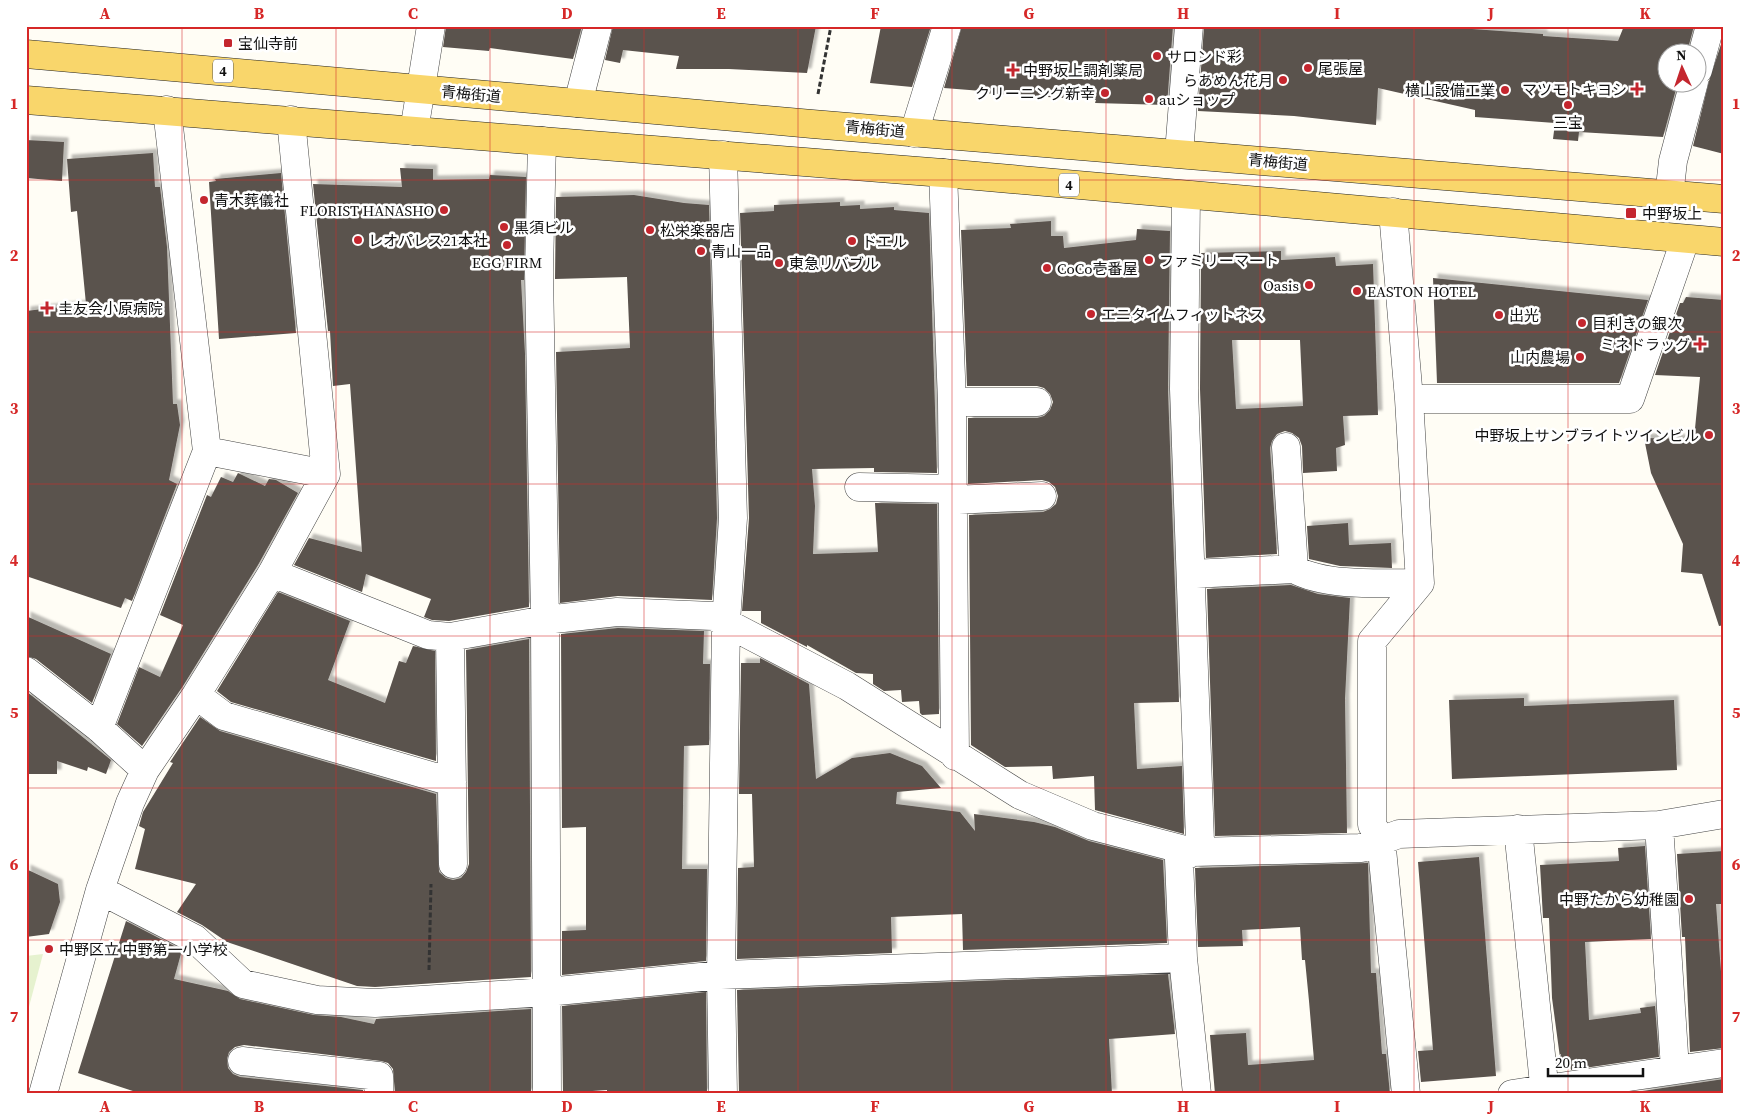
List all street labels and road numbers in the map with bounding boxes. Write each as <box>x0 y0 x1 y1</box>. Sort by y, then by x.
road number: 4 <box>213 59 233 82</box>
street label: 青梅街道 <box>440 81 502 107</box>
street label: 青梅街道 <box>844 116 906 142</box>
street label: 青梅街道 <box>1247 149 1309 175</box>
road number: 4 <box>1059 174 1079 196</box>

